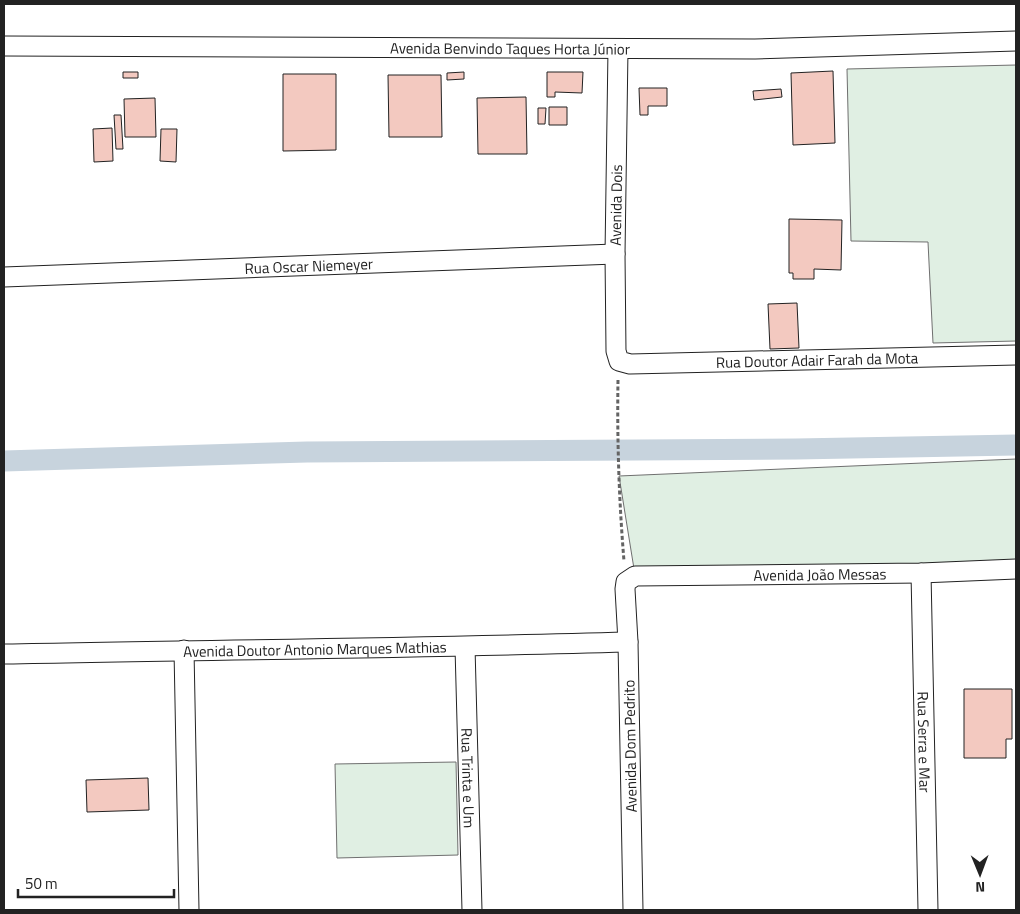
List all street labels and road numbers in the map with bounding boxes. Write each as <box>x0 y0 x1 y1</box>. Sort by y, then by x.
street label: Avenida Benvindo Taques Horta Júnior <box>390 36 630 60</box>
street label: Avenida Dois <box>604 164 628 246</box>
street label: Rua Oscar Niemeyer <box>244 252 373 279</box>
street label: Rua Doutor Adair Farah da Mota <box>716 346 919 373</box>
street label: Avenida João Messas <box>753 562 887 586</box>
street label: Avenida Doutor Antonio Marques Mathias <box>183 635 447 662</box>
street label: Avenida Dom Pedrito <box>617 679 643 813</box>
street label: Rua Serra e Mar <box>912 691 937 793</box>
street label: Rua Trinta e Um <box>456 728 481 828</box>

